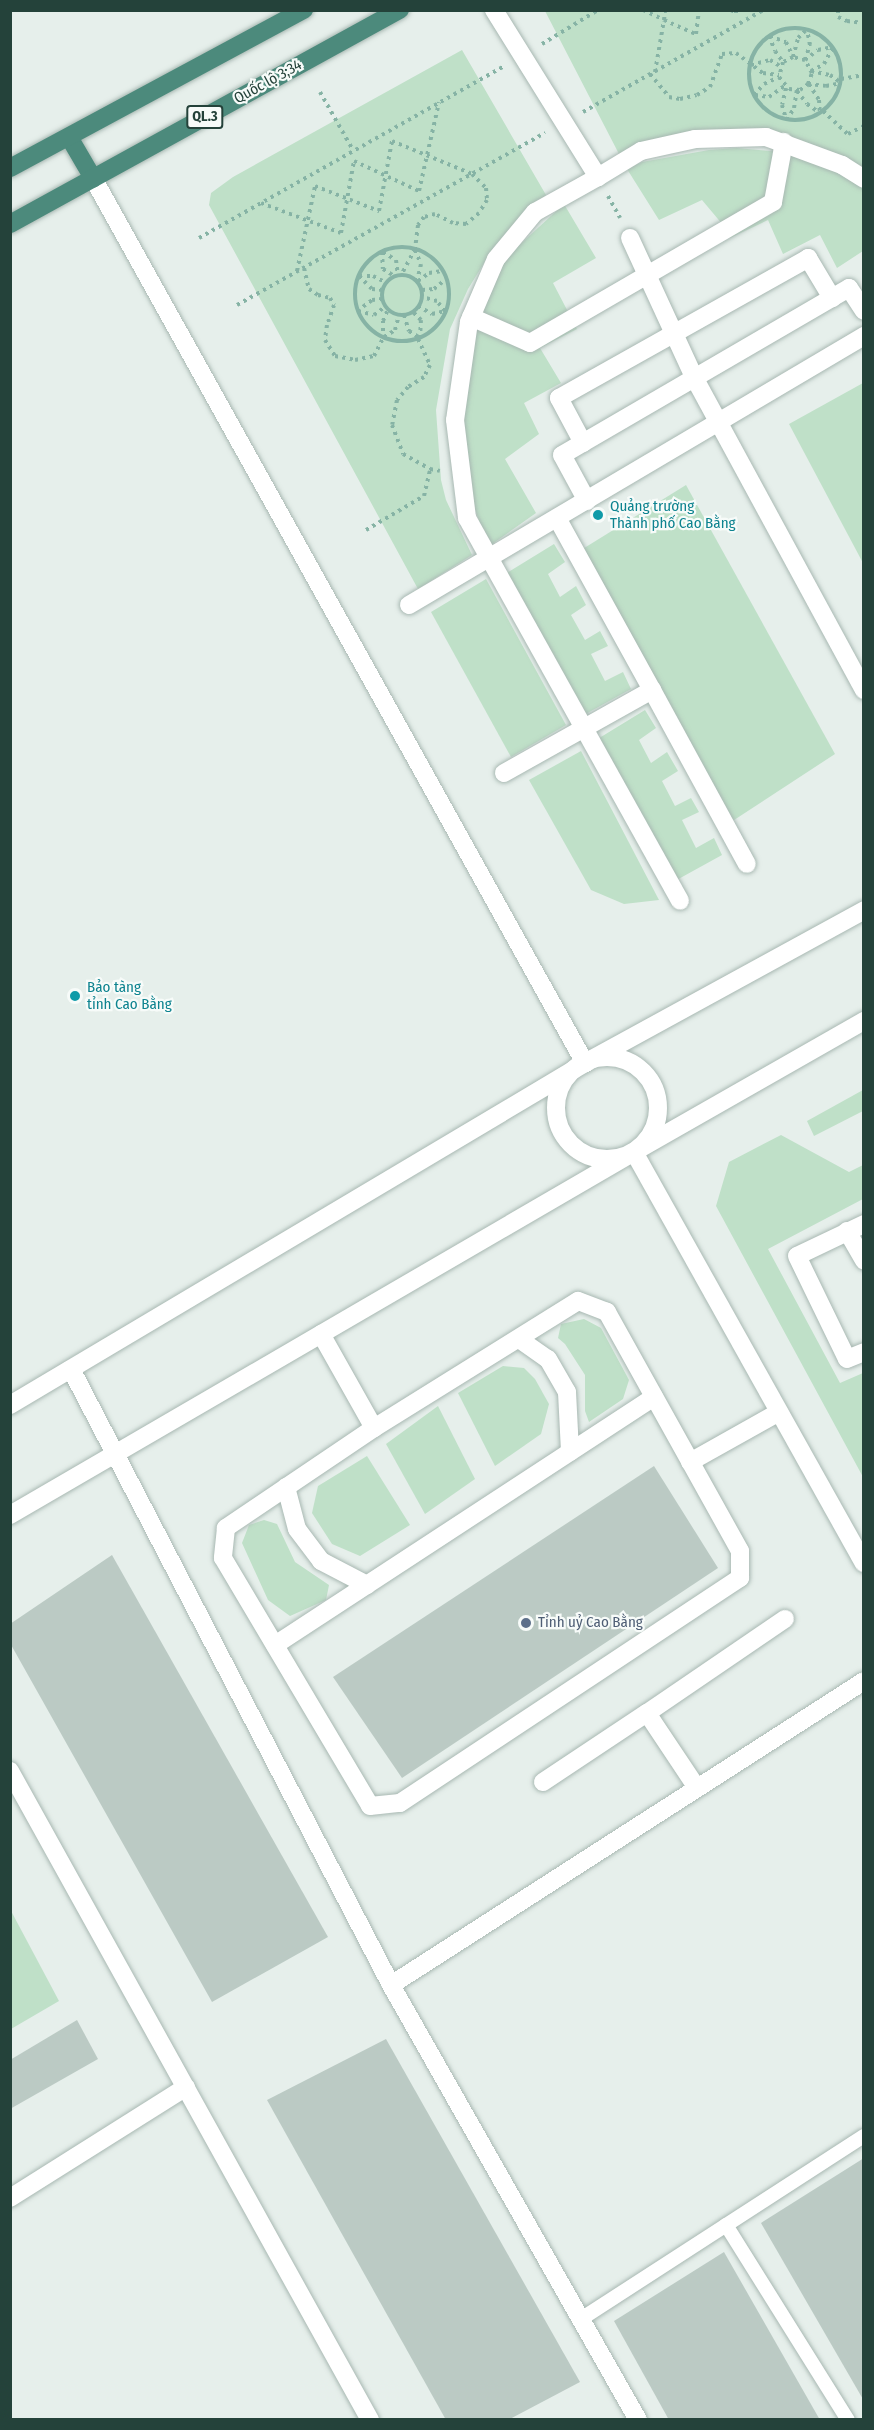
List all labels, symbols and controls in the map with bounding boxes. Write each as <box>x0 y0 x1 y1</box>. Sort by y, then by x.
street label: Quốc lộ 3;34 <box>231 56 305 108</box>
road number: QL.3 <box>186 106 224 128</box>
place label: Quảng trường Thành phố Cao Bằng <box>610 497 736 532</box>
marker: Quảng trường Thành phố Cao Bằng <box>591 508 605 522</box>
place label: Bảo tàng tỉnh Cao Bằng <box>87 978 172 1013</box>
marker: Bảo tàng tỉnh Cao Bằng <box>68 989 82 1003</box>
place label: Tỉnh uỷ Cao Bằng <box>538 1614 643 1632</box>
marker: Tỉnh uỷ Cao Bằng <box>519 1616 533 1630</box>

